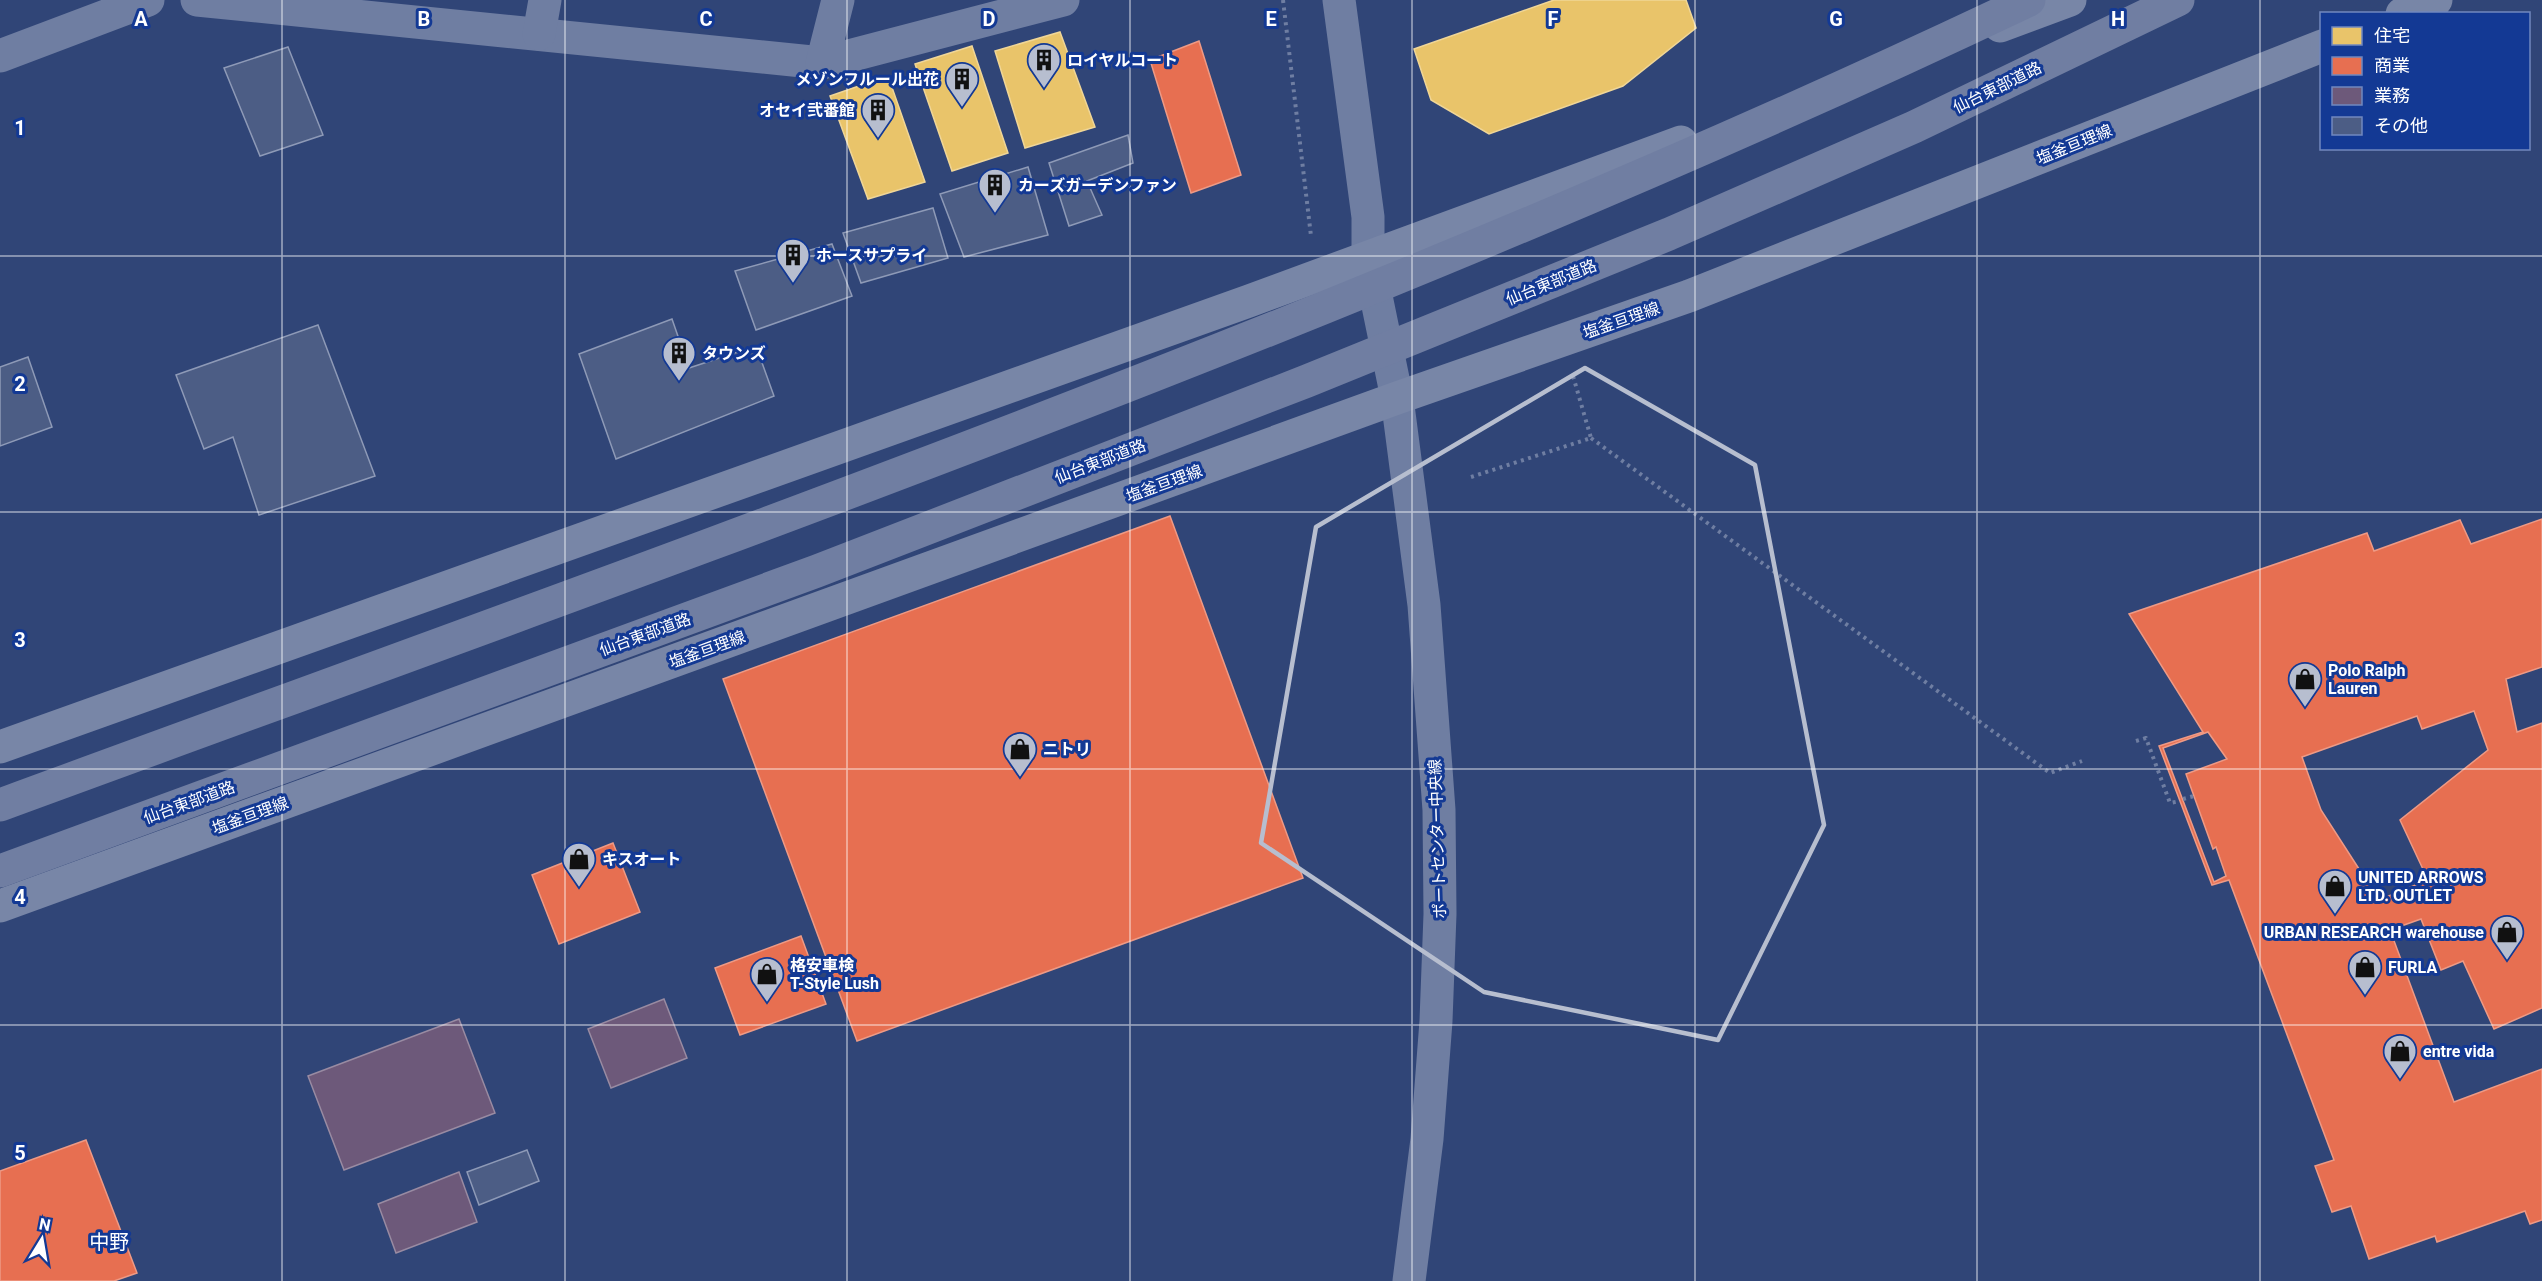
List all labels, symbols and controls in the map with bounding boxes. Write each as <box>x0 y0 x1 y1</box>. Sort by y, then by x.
text: A <box>134 7 148 31</box>
text: B <box>418 7 430 31</box>
text: C <box>699 7 713 31</box>
text: D <box>983 7 996 31</box>
text: E <box>1265 7 1277 31</box>
text: F <box>1548 7 1559 31</box>
text: G <box>1829 7 1843 31</box>
text: H <box>2111 7 2125 31</box>
legend <box>2320 12 2530 150</box>
text: 住宅 <box>2374 25 2410 46</box>
building icon: ロイヤルコート <box>1026 42 1062 89</box>
place label: ロイヤルコート <box>1067 51 1178 70</box>
text: 商業 <box>2374 55 2410 76</box>
street label: 仙台東部道路 <box>1950 58 2045 117</box>
building icon: メゾンフルール出花 <box>944 61 980 108</box>
place label: メゾンフルール出花 <box>795 70 939 89</box>
text: 業務 <box>2374 85 2410 106</box>
building icon: オセイ弐番館 <box>860 92 896 139</box>
place label: オセイ弐番館 <box>759 101 855 120</box>
text: その他 <box>2374 115 2428 136</box>
text: 1 <box>14 116 26 140</box>
street label: 塩釜亘理線 <box>2034 121 2115 168</box>
building icon: カーズガーデンファン <box>977 167 1013 214</box>
place label: カーズガーデンファン <box>1018 176 1177 195</box>
building icon: ホースサプライ <box>775 237 811 284</box>
place label: ホースサプライ <box>816 246 927 265</box>
street label: 仙台東部道路 <box>1503 256 1599 309</box>
street label: 塩釜亘理線 <box>1580 298 1662 342</box>
building icon: タウンズ <box>661 335 697 382</box>
place label: タウンズ <box>702 344 766 363</box>
text: 2 <box>14 372 26 396</box>
street label: 仙台東部道路 <box>1052 435 1148 488</box>
street label: 塩釜亘理線 <box>1123 461 1205 506</box>
street label: 仙台東部道路 <box>597 609 694 660</box>
street label: 塩釜亘理線 <box>666 627 748 672</box>
text: 3 <box>14 628 26 652</box>
shop icon: Polo Ralph Lauren <box>2287 661 2323 708</box>
place label: Polo Ralph Lauren <box>2328 661 2406 698</box>
shop icon: ニトリ <box>1002 731 1038 778</box>
place label: ニトリ <box>1043 740 1091 759</box>
street label: ポートセンター中央線 <box>1425 759 1450 919</box>
street label: 仙台東部道路 <box>141 777 238 828</box>
street label: 塩釜亘理線 <box>209 793 291 838</box>
shop icon: キスオート <box>561 841 597 888</box>
place label: キスオート <box>602 850 682 869</box>
shop icon: UNITED ARROWS LTD. OUTLET <box>2317 868 2353 915</box>
place label: UNITED ARROWS LTD. OUTLET <box>2358 868 2484 905</box>
text: 4 <box>14 885 26 909</box>
shop icon: URBAN RESEARCH warehouse <box>2489 914 2525 961</box>
place label: URBAN RESEARCH warehouse <box>2264 923 2484 942</box>
shop icon: FURLA <box>2347 949 2383 996</box>
shop icon: 格安車検 T-Style Lush <box>749 956 785 1003</box>
place label: 格安車検 T-Style Lush <box>790 956 879 993</box>
place label: FURLA <box>2388 958 2437 977</box>
shop icon: entre vida <box>2382 1033 2418 1080</box>
place label: entre vida <box>2423 1042 2495 1061</box>
text: 5 <box>14 1141 26 1165</box>
north arrow <box>12 1209 72 1269</box>
text: N <box>37 1214 52 1235</box>
district label: 中野 <box>89 1230 129 1254</box>

